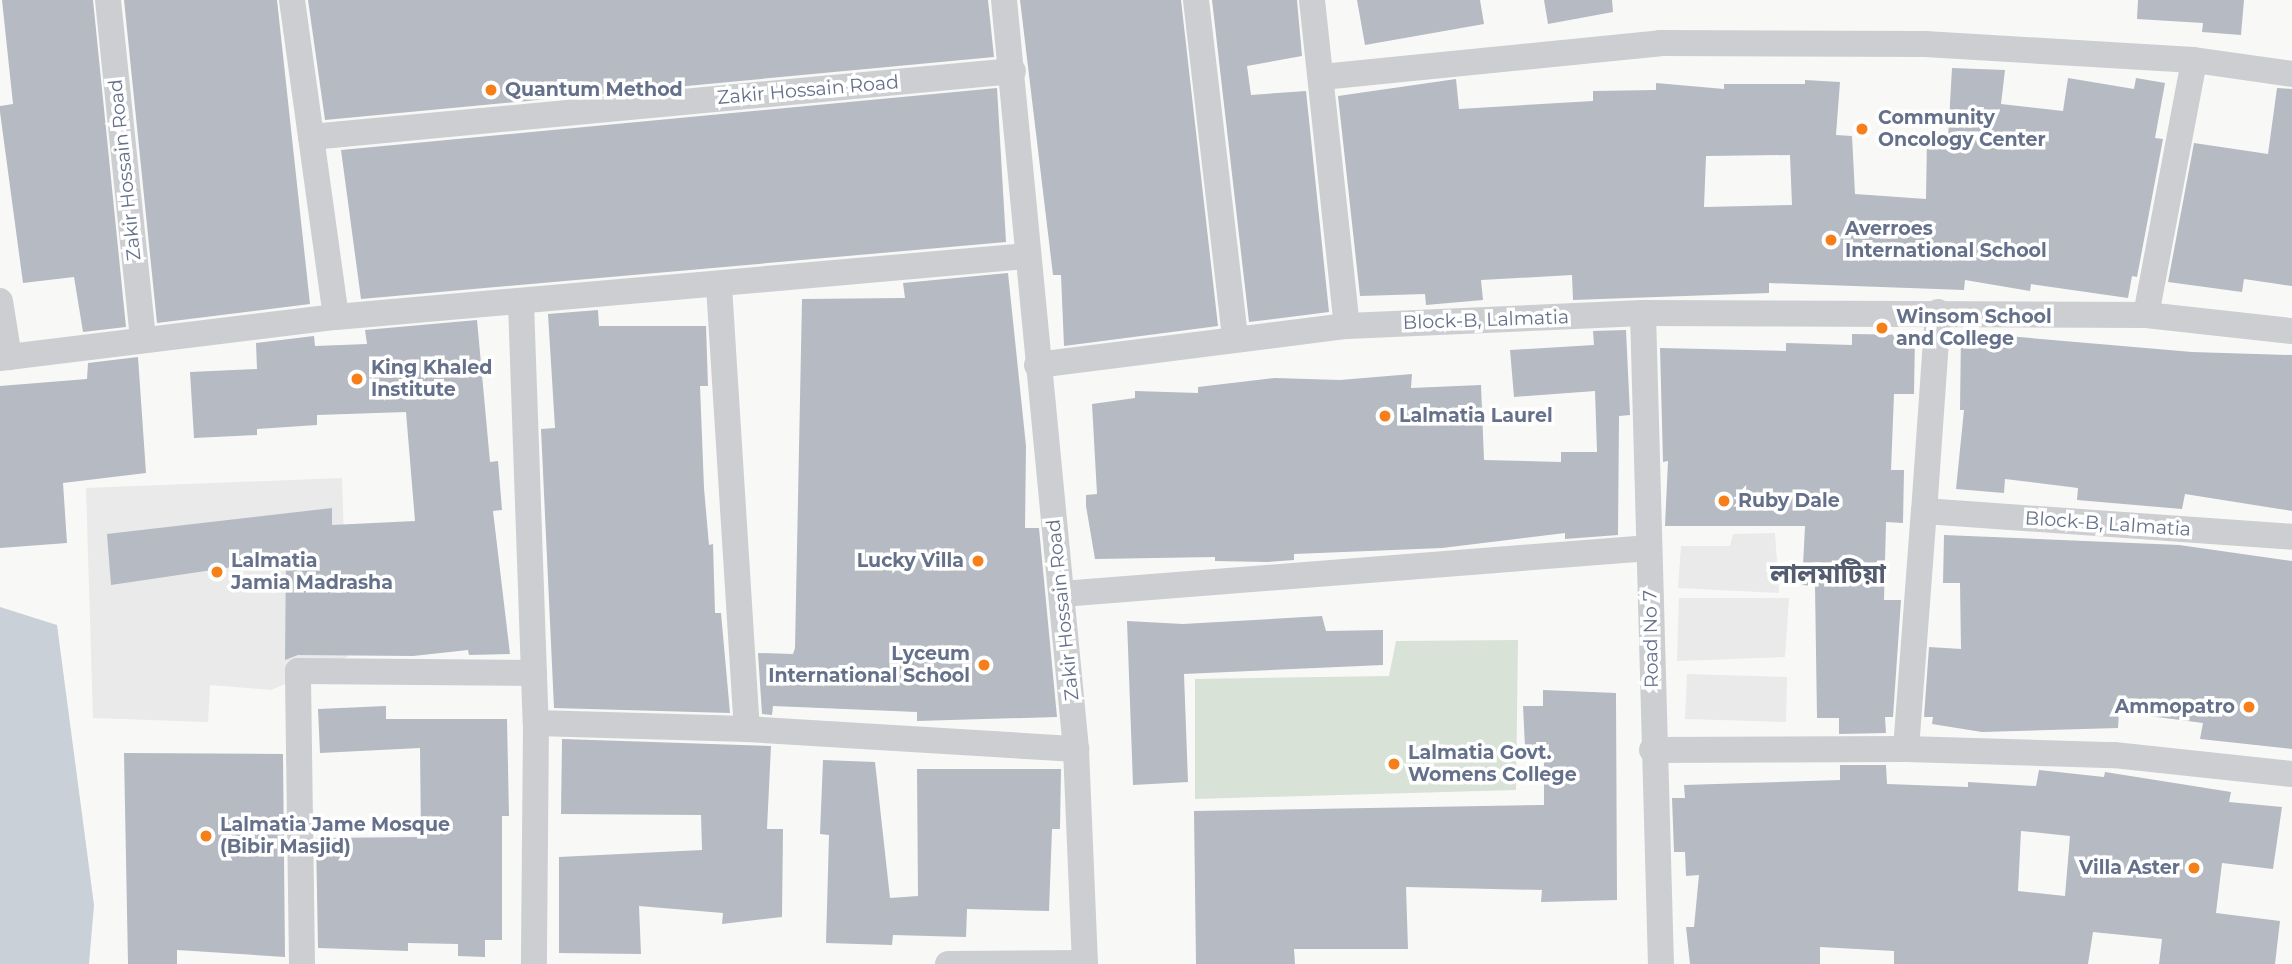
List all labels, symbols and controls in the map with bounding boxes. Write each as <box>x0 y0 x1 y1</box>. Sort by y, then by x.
street label: Zakir Hossain Road <box>716 71 900 109</box>
street label: Zakir Hossain Road <box>104 78 146 262</box>
place label: Quantum Method <box>505 79 683 101</box>
marker: Quantum Method <box>483 82 499 98</box>
place label: Community Oncology Center <box>1878 107 2046 151</box>
marker: Community Oncology Center <box>1852 119 1872 139</box>
place label: Averroes International School <box>1845 218 2047 262</box>
marker: Averroes International School <box>1823 232 1839 248</box>
street label: Block-B, Lalmatia <box>1402 306 1570 334</box>
place label: Winsom School and College <box>1896 306 2052 350</box>
marker: Winsom School and College <box>1874 320 1890 336</box>
place label: King Khaled Institute <box>371 357 492 401</box>
marker: King Khaled Institute <box>349 371 365 387</box>
place label: Lalmatia Laurel <box>1399 405 1553 427</box>
marker: Lalmatia Laurel <box>1377 408 1393 424</box>
place label: Ruby Dale <box>1738 490 1840 512</box>
marker: Ruby Dale <box>1716 493 1732 509</box>
street label: Block-B, Lalmatia <box>2024 507 2192 541</box>
street label: Zakir Hossain Road <box>1042 518 1084 702</box>
place label: Lalmatia Jamia Madrasha <box>231 550 393 594</box>
place label: Lucky Villa <box>857 550 964 572</box>
marker: Lucky Villa <box>970 553 986 569</box>
district label: লালমাটিয়া <box>1770 559 1886 591</box>
marker: Lalmatia Jamia Madrasha <box>209 564 225 580</box>
street label: Road No 7 <box>1639 590 1663 688</box>
place label: Lyceum International School <box>768 643 970 687</box>
marker: Lyceum International School <box>976 657 992 673</box>
place label: Ammopatro <box>2115 696 2235 718</box>
marker: Ammopatro <box>2241 699 2257 715</box>
place label: Lalmatia Govt. Womens College <box>1408 742 1577 786</box>
marker: Lalmatia Govt. Womens College <box>1386 756 1402 772</box>
place label: Lalmatia Jame Mosque (Bibir Masjid) <box>220 814 450 858</box>
marker: Lalmatia Jame Mosque (Bibir Masjid) <box>198 828 214 844</box>
place label: Villa Aster <box>2079 857 2180 879</box>
marker: Villa Aster <box>2186 860 2202 876</box>

